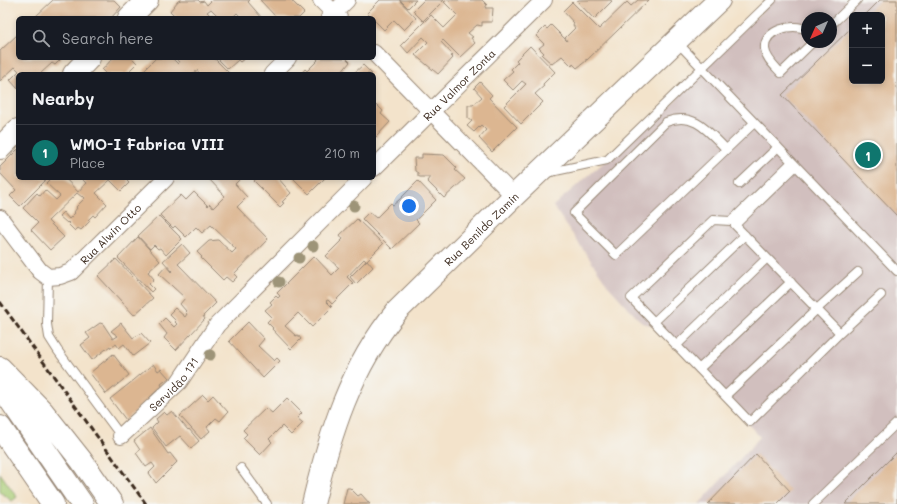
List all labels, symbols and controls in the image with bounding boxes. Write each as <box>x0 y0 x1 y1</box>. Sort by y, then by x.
north arrow <box>801 12 837 48</box>
map controls <box>849 12 885 84</box>
button: + <box>849 12 885 48</box>
search box <box>16 16 376 60</box>
icon: search <box>30 27 52 49</box>
text: Search here <box>62 28 153 48</box>
street label: Rua Valmor Zonta <box>419 45 498 124</box>
button: − <box>849 48 885 84</box>
text: Nearby <box>32 87 94 109</box>
text: WMO-I Fabrica VIII <box>70 134 224 154</box>
pin: 1 <box>855 140 881 170</box>
text: 1 <box>42 144 48 161</box>
text: 210 m <box>324 144 360 161</box>
text: Place <box>70 154 105 171</box>
street label: Rua Benildo Zamin <box>440 189 521 269</box>
your location <box>399 196 419 216</box>
street label: Rua Alwin Otto <box>76 199 144 267</box>
street label: Servidão 171 <box>145 354 201 414</box>

